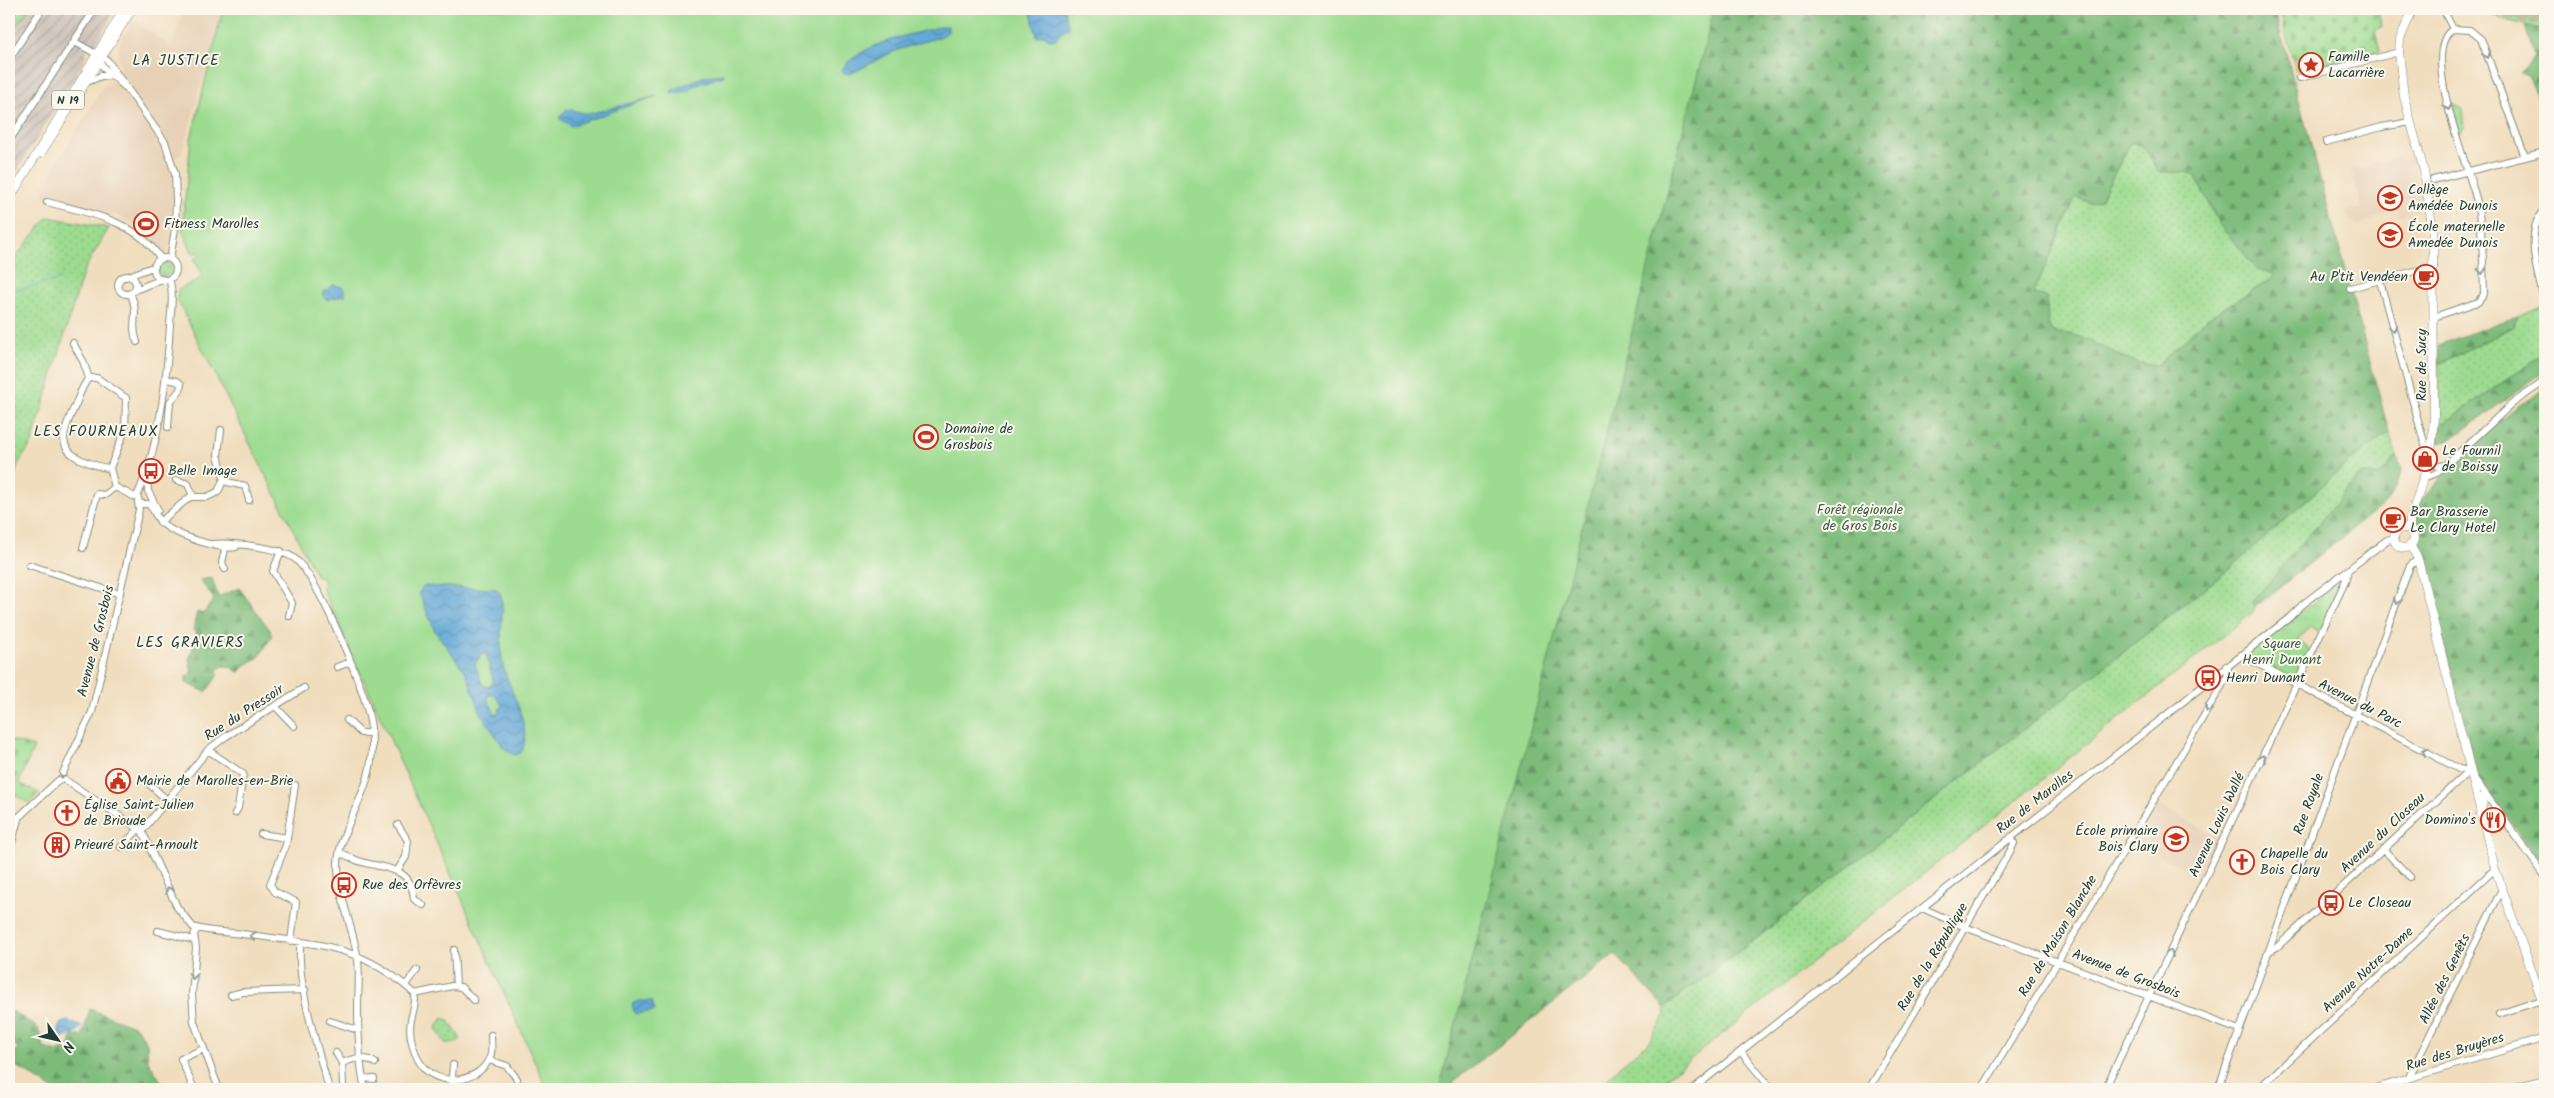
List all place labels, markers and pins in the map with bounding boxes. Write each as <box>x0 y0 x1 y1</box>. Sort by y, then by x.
place label: Famille Lacarrière <box>2328 46 2385 84</box>
place icon: Famille Lacarrière <box>2298 52 2324 78</box>
place label: Collège Amédée Dunois <box>2408 179 2498 217</box>
school or university icon: Collège Amédée Dunois <box>2377 185 2403 211</box>
sports icon: Fitness Marolles <box>133 211 159 237</box>
place label: Fitness Marolles <box>164 213 259 235</box>
place label: École maternelle Amedée Dunois <box>2408 216 2506 254</box>
school or university icon: École maternelle Amedée Dunois <box>2377 222 2403 248</box>
cafe icon: Au P'tit Vendéen <box>2413 264 2439 290</box>
place label: Au P'tit Vendéen <box>2310 266 2408 288</box>
place label: Domaine de Grosbois <box>944 418 1014 456</box>
sports icon: Domaine de Grosbois <box>913 424 939 450</box>
place label: Le Fournil de Boissy <box>2442 440 2501 478</box>
shop icon: Le Fournil de Boissy <box>2412 446 2438 472</box>
bus stop icon: Belle Image <box>138 458 164 484</box>
place label: Belle Image <box>168 460 238 482</box>
place label: Bar Brasserie Le Clary Hotel <box>2410 501 2496 539</box>
cafe icon: Bar Brasserie Le Clary Hotel <box>2380 507 2406 533</box>
bus stop icon: Henri Dunant <box>2195 665 2221 691</box>
place label: Henri Dunant <box>2226 667 2306 689</box>
public building icon: Mairie de Marolles-en-Brie <box>105 768 131 794</box>
place label: Mairie de Marolles-en-Brie <box>136 770 294 792</box>
place label: Église Saint-Julien de Brioude <box>84 794 194 832</box>
church icon: Église Saint-Julien de Brioude <box>54 800 80 826</box>
restaurant icon: Domino's <box>2480 807 2506 833</box>
place label: Domino's <box>2424 809 2476 831</box>
place label: École primaire Bois Clary <box>2075 820 2159 858</box>
school or university icon: École primaire Bois Clary <box>2163 826 2189 852</box>
building icon: Prieuré Saint-Arnoult <box>44 832 70 858</box>
place label: Prieuré Saint-Arnoult <box>74 834 199 856</box>
place label: Chapelle du Bois Clary <box>2260 843 2328 881</box>
church icon: Chapelle du Bois Clary <box>2229 849 2255 875</box>
bus stop icon: Rue des Orfèvres <box>331 872 357 898</box>
place label: Rue des Orfèvres <box>362 874 461 896</box>
bus stop icon: Le Closeau <box>2318 890 2344 916</box>
place label: Le Closeau <box>2348 892 2412 914</box>

